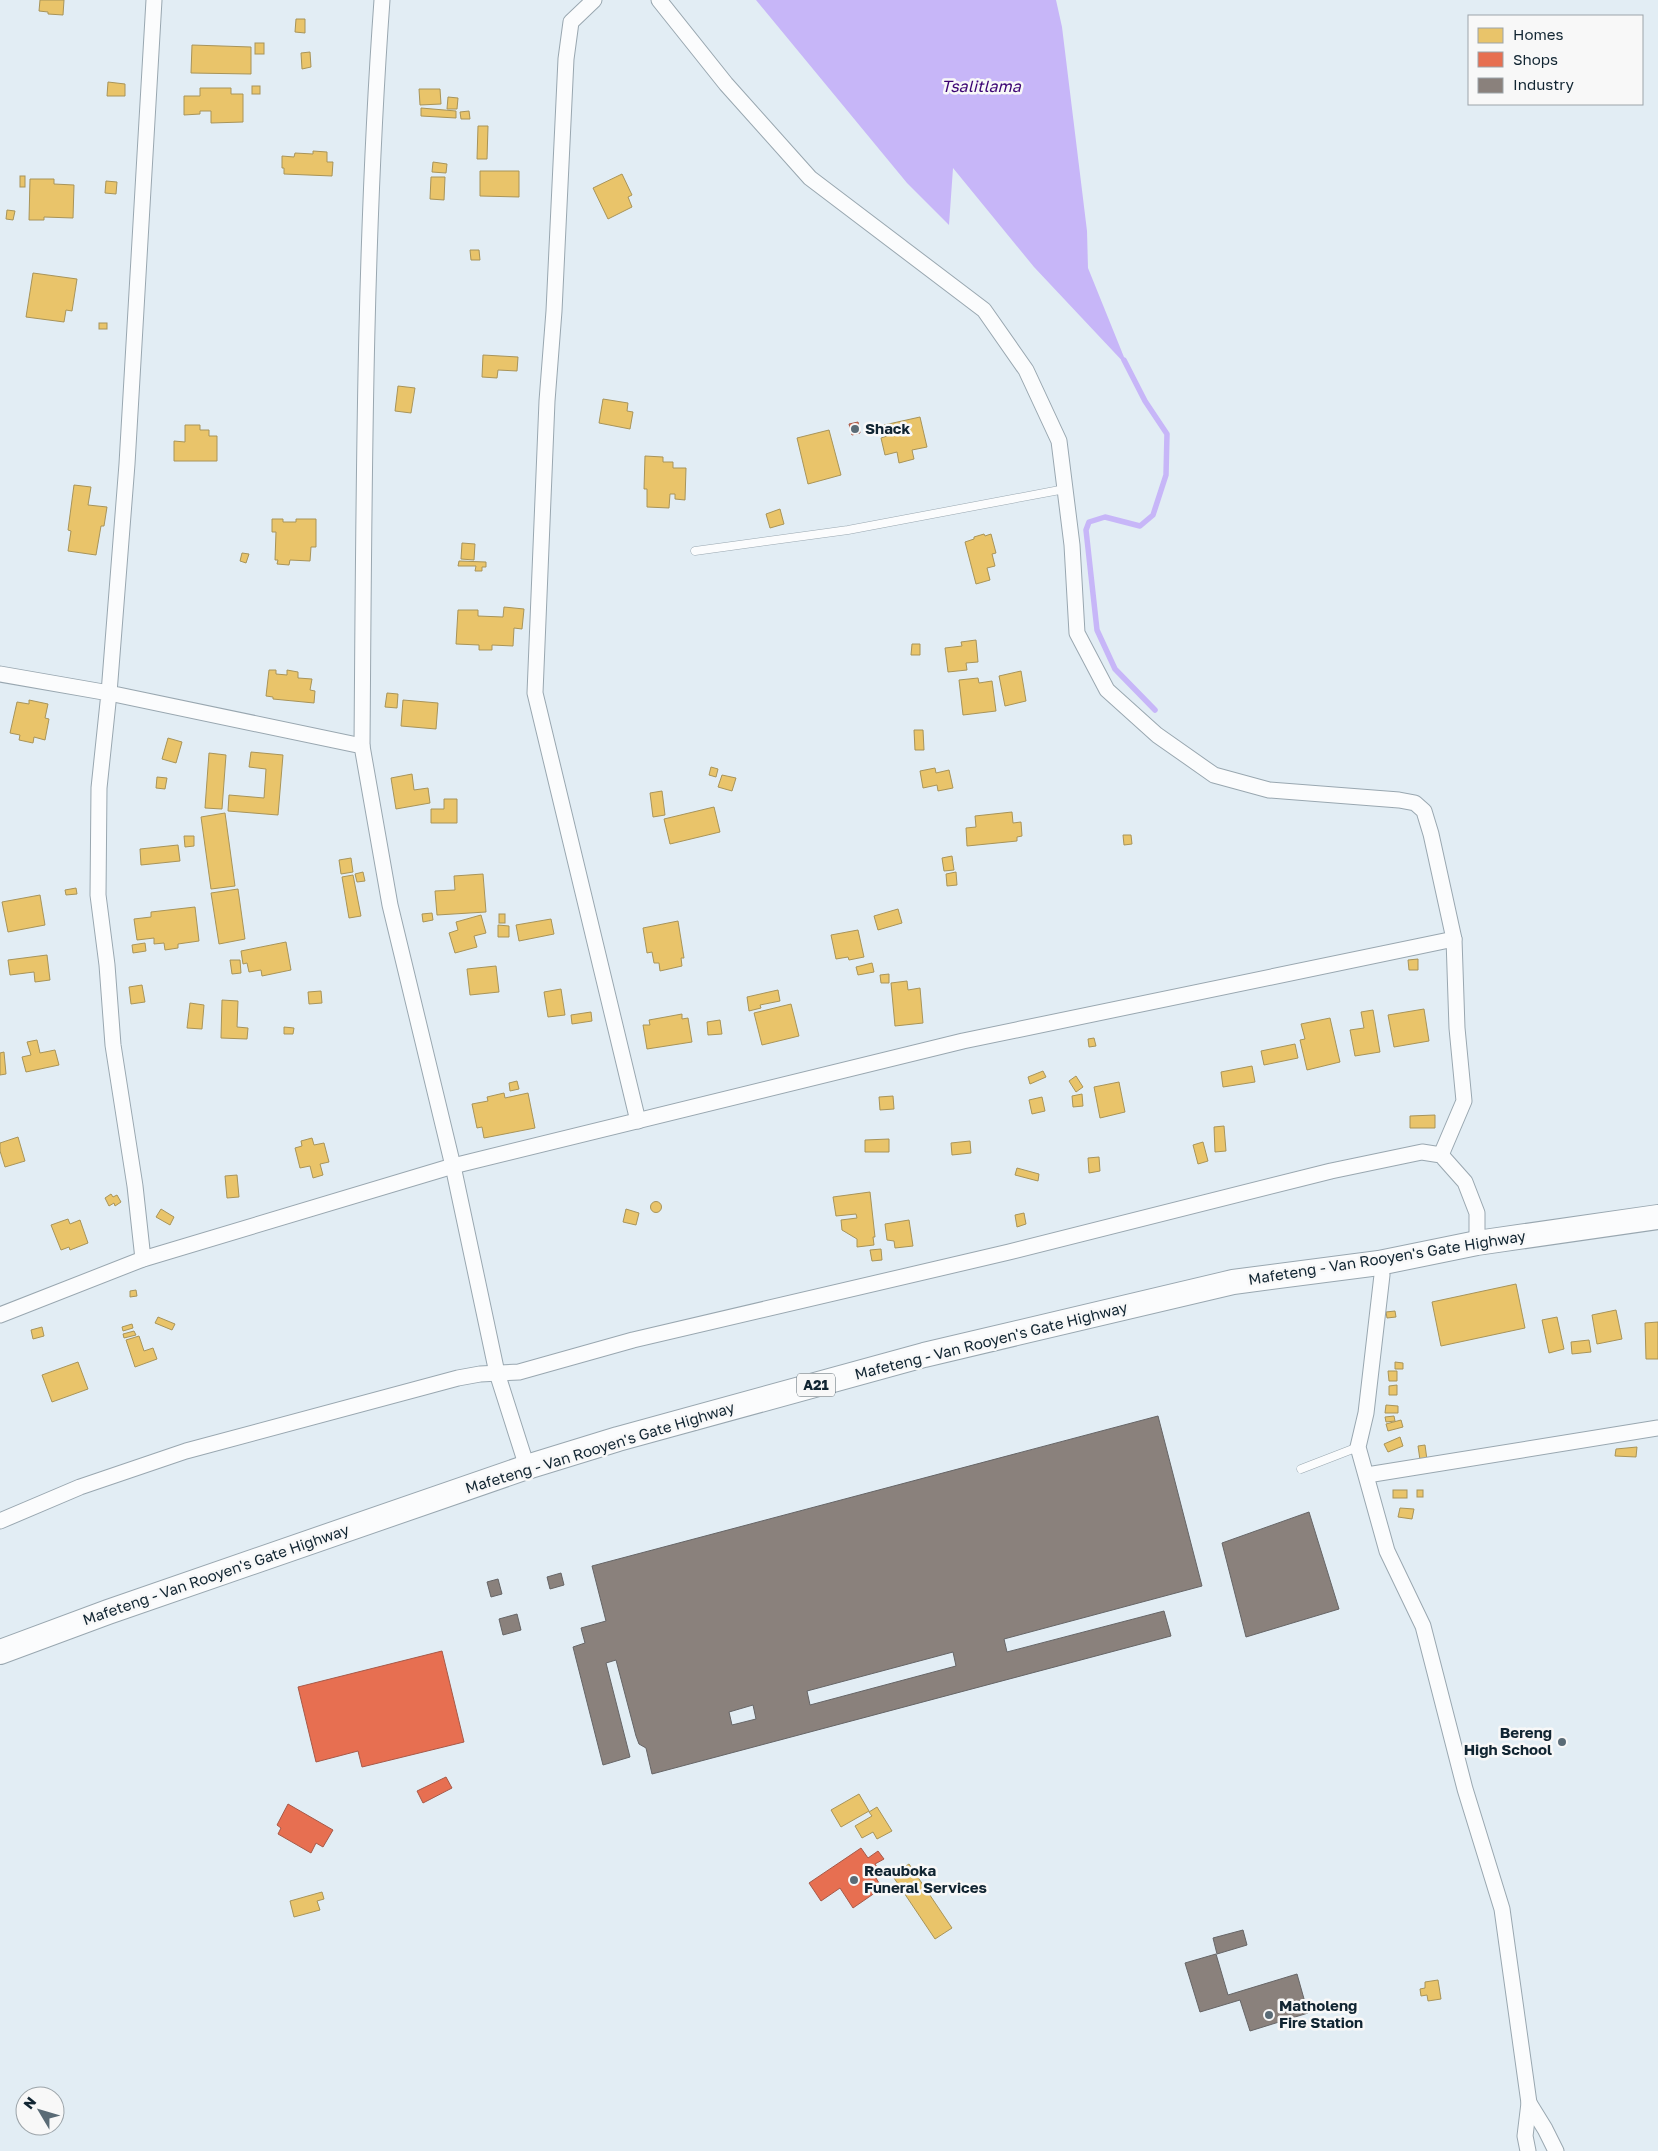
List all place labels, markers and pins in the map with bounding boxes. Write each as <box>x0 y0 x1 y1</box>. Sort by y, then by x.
place label: Shack <box>865 419 910 437</box>
marker: Shack <box>849 423 861 435</box>
place label: Bereng High School <box>1464 1723 1552 1758</box>
marker: Bereng High School <box>1556 1736 1568 1748</box>
place label: Reauboka Funeral Services <box>864 1861 987 1896</box>
marker: Reauboka Funeral Services <box>848 1874 860 1886</box>
place label: Matholeng Fire Station <box>1279 1996 1363 2031</box>
marker: Matholeng Fire Station <box>1263 2009 1275 2021</box>

